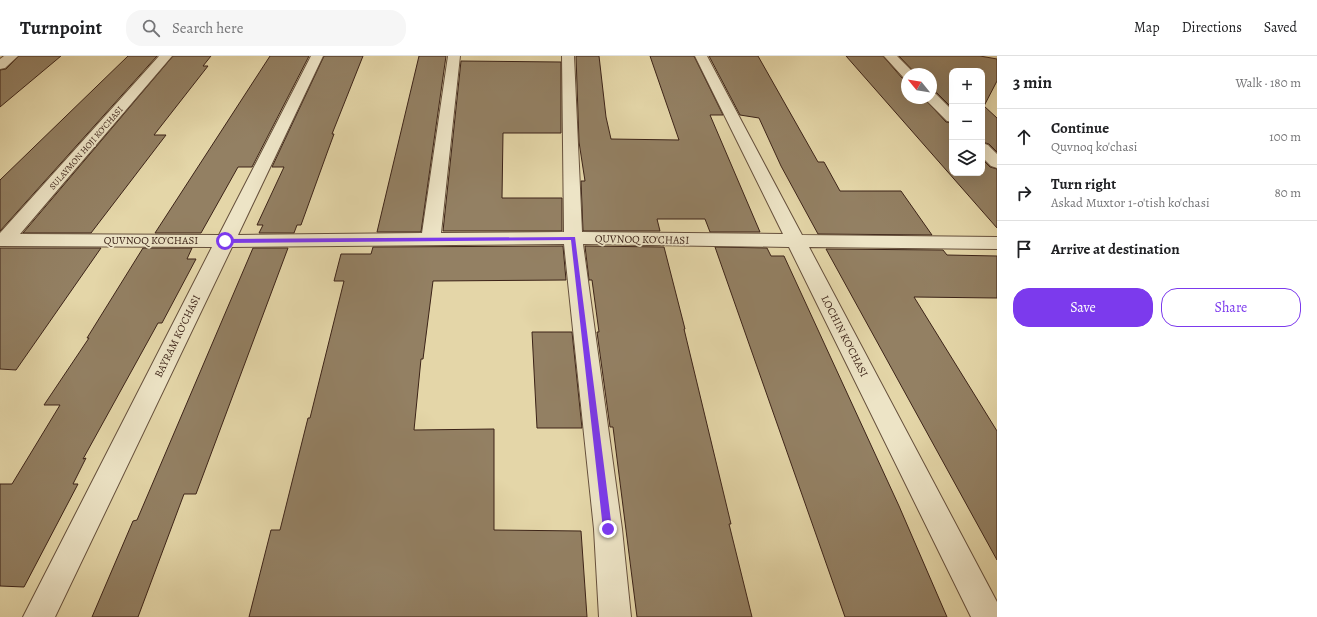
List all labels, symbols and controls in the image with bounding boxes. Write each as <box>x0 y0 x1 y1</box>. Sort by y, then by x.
search box <box>126 10 406 46</box>
text: Turnpoint <box>20 15 102 41</box>
icon: search <box>140 17 162 39</box>
text: Search here <box>172 18 243 38</box>
text: Map <box>1134 18 1160 37</box>
text: Directions <box>1182 18 1242 37</box>
text: Saved <box>1264 18 1297 37</box>
north arrow <box>901 68 937 104</box>
map controls <box>949 68 985 176</box>
button: + <box>949 68 985 104</box>
text: 3 min <box>1013 71 1052 94</box>
text: Walk · 180 m <box>1235 74 1301 91</box>
street label: SULAYMON HOJI KO'CHASI <box>46 104 126 192</box>
button: − <box>949 104 985 140</box>
text: Continue <box>1051 118 1109 138</box>
icon: ahead <box>1013 126 1035 148</box>
text: 100 m <box>1269 128 1301 145</box>
text: Quvnoq ko'chasi <box>1051 138 1137 155</box>
button: layers <box>949 140 985 176</box>
text: Turn right <box>1051 174 1116 194</box>
icon: right <box>1013 182 1035 204</box>
text: 80 m <box>1274 184 1301 201</box>
text: Askad Muxtor 1-o'tish ko'chasi <box>1051 194 1210 211</box>
street label: QUVNOQ KO'CHASI <box>595 231 689 248</box>
route start <box>216 232 234 250</box>
street label: QUVNOQ KO'CHASI <box>104 233 198 248</box>
icon: arrive <box>1013 238 1035 260</box>
text: Arrive at destination <box>1051 239 1180 259</box>
button: Save <box>1013 288 1153 327</box>
button: Share <box>1161 288 1301 327</box>
street label: BAYRAM KO'CHASI <box>151 292 204 380</box>
street label: LOCHIN KO'CHASI <box>818 293 872 380</box>
route end <box>599 520 617 538</box>

